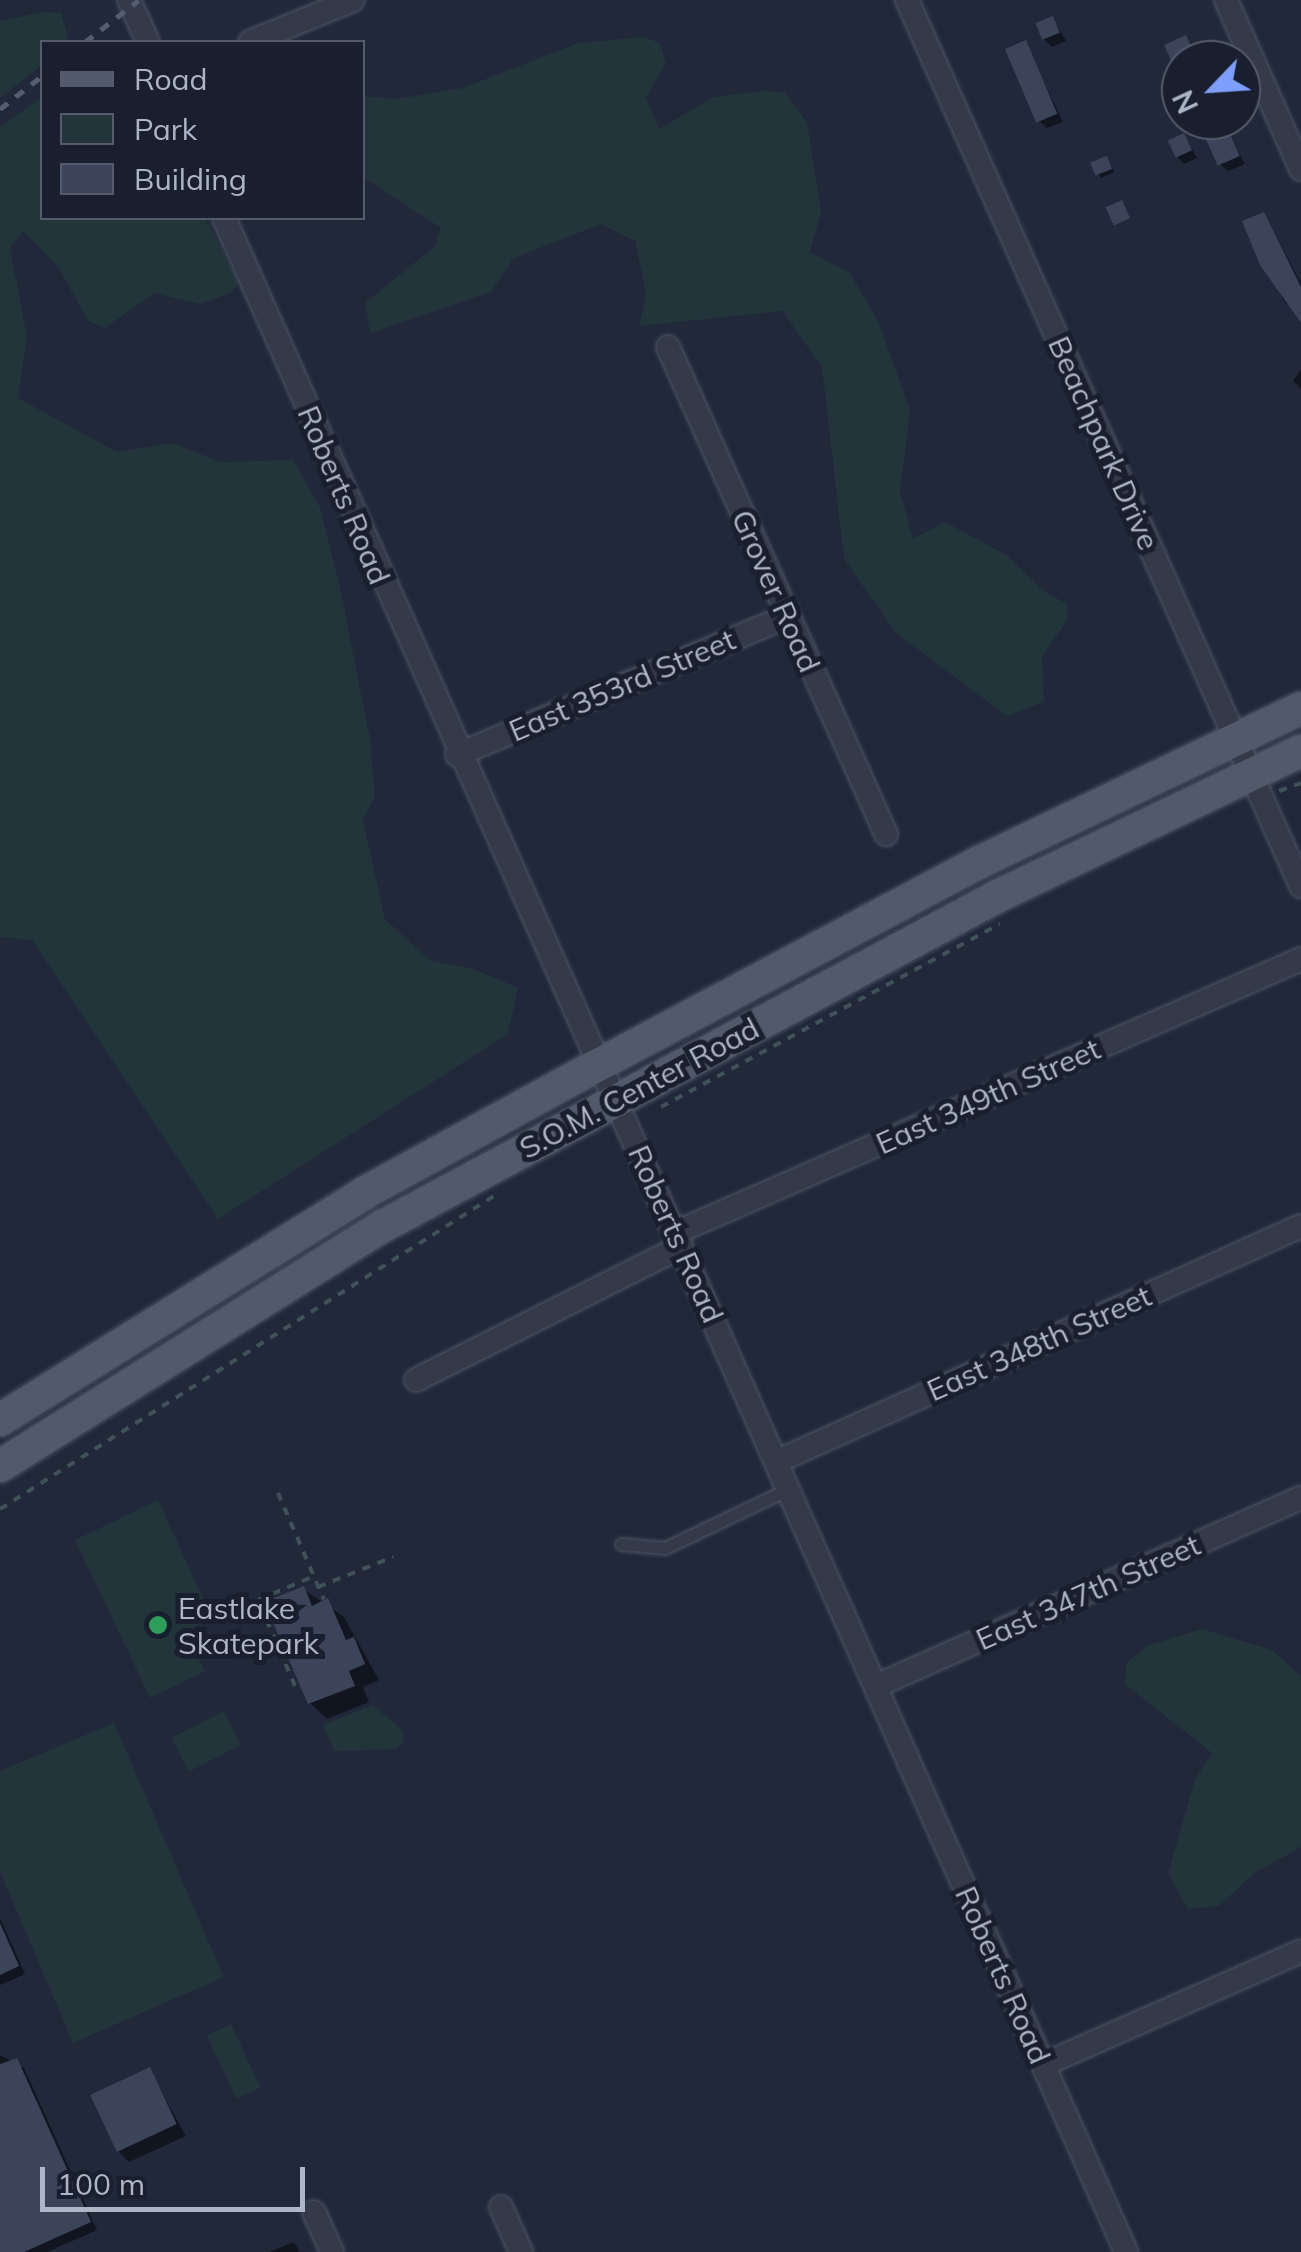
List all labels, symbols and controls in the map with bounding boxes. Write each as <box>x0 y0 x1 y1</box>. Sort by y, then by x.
legend <box>40 40 365 220</box>
north arrow <box>1161 40 1261 140</box>
text: Road <box>134 60 208 98</box>
text: N <box>1165 85 1206 119</box>
text: Park <box>134 110 197 148</box>
text: Building <box>134 160 247 198</box>
street label: Beachpark Drive <box>1041 331 1167 555</box>
street label: Roberts Road <box>290 400 398 590</box>
street label: Grover Road <box>724 504 828 678</box>
street label: East 353rd Street <box>504 621 740 749</box>
street label: S.O.M. Center Road <box>513 1010 765 1166</box>
street label: East 349th Street <box>870 1030 1106 1162</box>
street label: Roberts Road <box>621 1140 731 1328</box>
street label: East 348th Street <box>921 1277 1157 1409</box>
street label: East 347th Street <box>970 1526 1206 1658</box>
place label: Eastlake Skatepark <box>178 1590 319 1660</box>
marker: Eastlake Skatepark <box>147 1614 169 1636</box>
street label: Roberts Road <box>948 1881 1058 2069</box>
scale bar <box>45 2147 310 2209</box>
text: 100 m <box>57 2165 145 2203</box>

